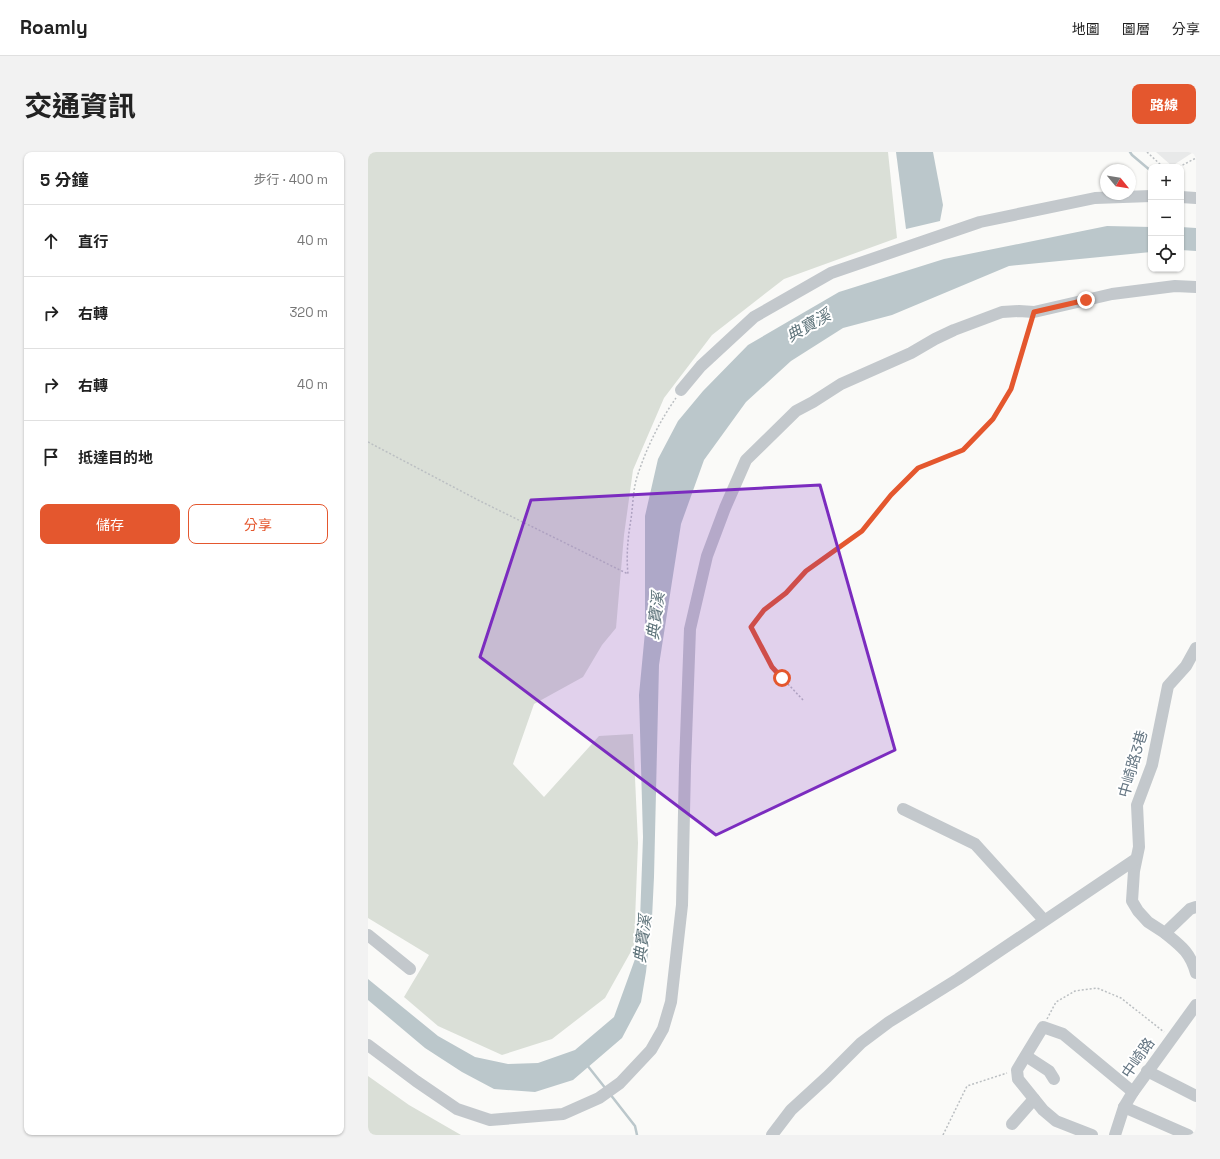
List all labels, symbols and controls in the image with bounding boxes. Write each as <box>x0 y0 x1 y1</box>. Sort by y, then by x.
text: Roamly <box>20 15 88 40</box>
text: 地圖 <box>1072 20 1100 38</box>
text: 圖層 <box>1122 20 1150 38</box>
text: 分享 <box>1172 20 1200 38</box>
button: 路線 <box>1132 84 1196 124</box>
text: 交通資訊 <box>24 88 136 124</box>
north arrow <box>1100 164 1136 200</box>
map controls <box>1148 164 1184 272</box>
button: + <box>1148 164 1184 200</box>
text: 5 分鐘 <box>40 169 89 191</box>
text: 步行 · 400 m <box>254 171 328 188</box>
button: − <box>1148 200 1184 236</box>
icon: ahead <box>40 230 62 252</box>
text: 直行 <box>78 232 108 251</box>
text: 40 m <box>297 232 328 249</box>
button: locate <box>1148 236 1184 272</box>
route end <box>1077 291 1095 309</box>
icon: right <box>40 302 62 324</box>
water label: 典寶溪 <box>782 303 836 347</box>
text: 右轉 <box>78 304 108 323</box>
text: 320 m <box>289 304 328 321</box>
icon: right <box>40 374 62 396</box>
text: 右轉 <box>78 376 108 395</box>
text: 40 m <box>297 376 328 393</box>
icon: arrive <box>40 446 62 468</box>
text: 抵達目的地 <box>78 448 153 467</box>
button: 儲存 <box>40 504 180 544</box>
button: 分享 <box>188 504 328 544</box>
water label: 典寶溪 <box>642 589 669 641</box>
route start <box>773 669 791 687</box>
street label: 中崎路3巷 <box>1114 728 1151 800</box>
water label: 典寶溪 <box>629 912 656 964</box>
street label: 中崎路 <box>1117 1034 1158 1082</box>

